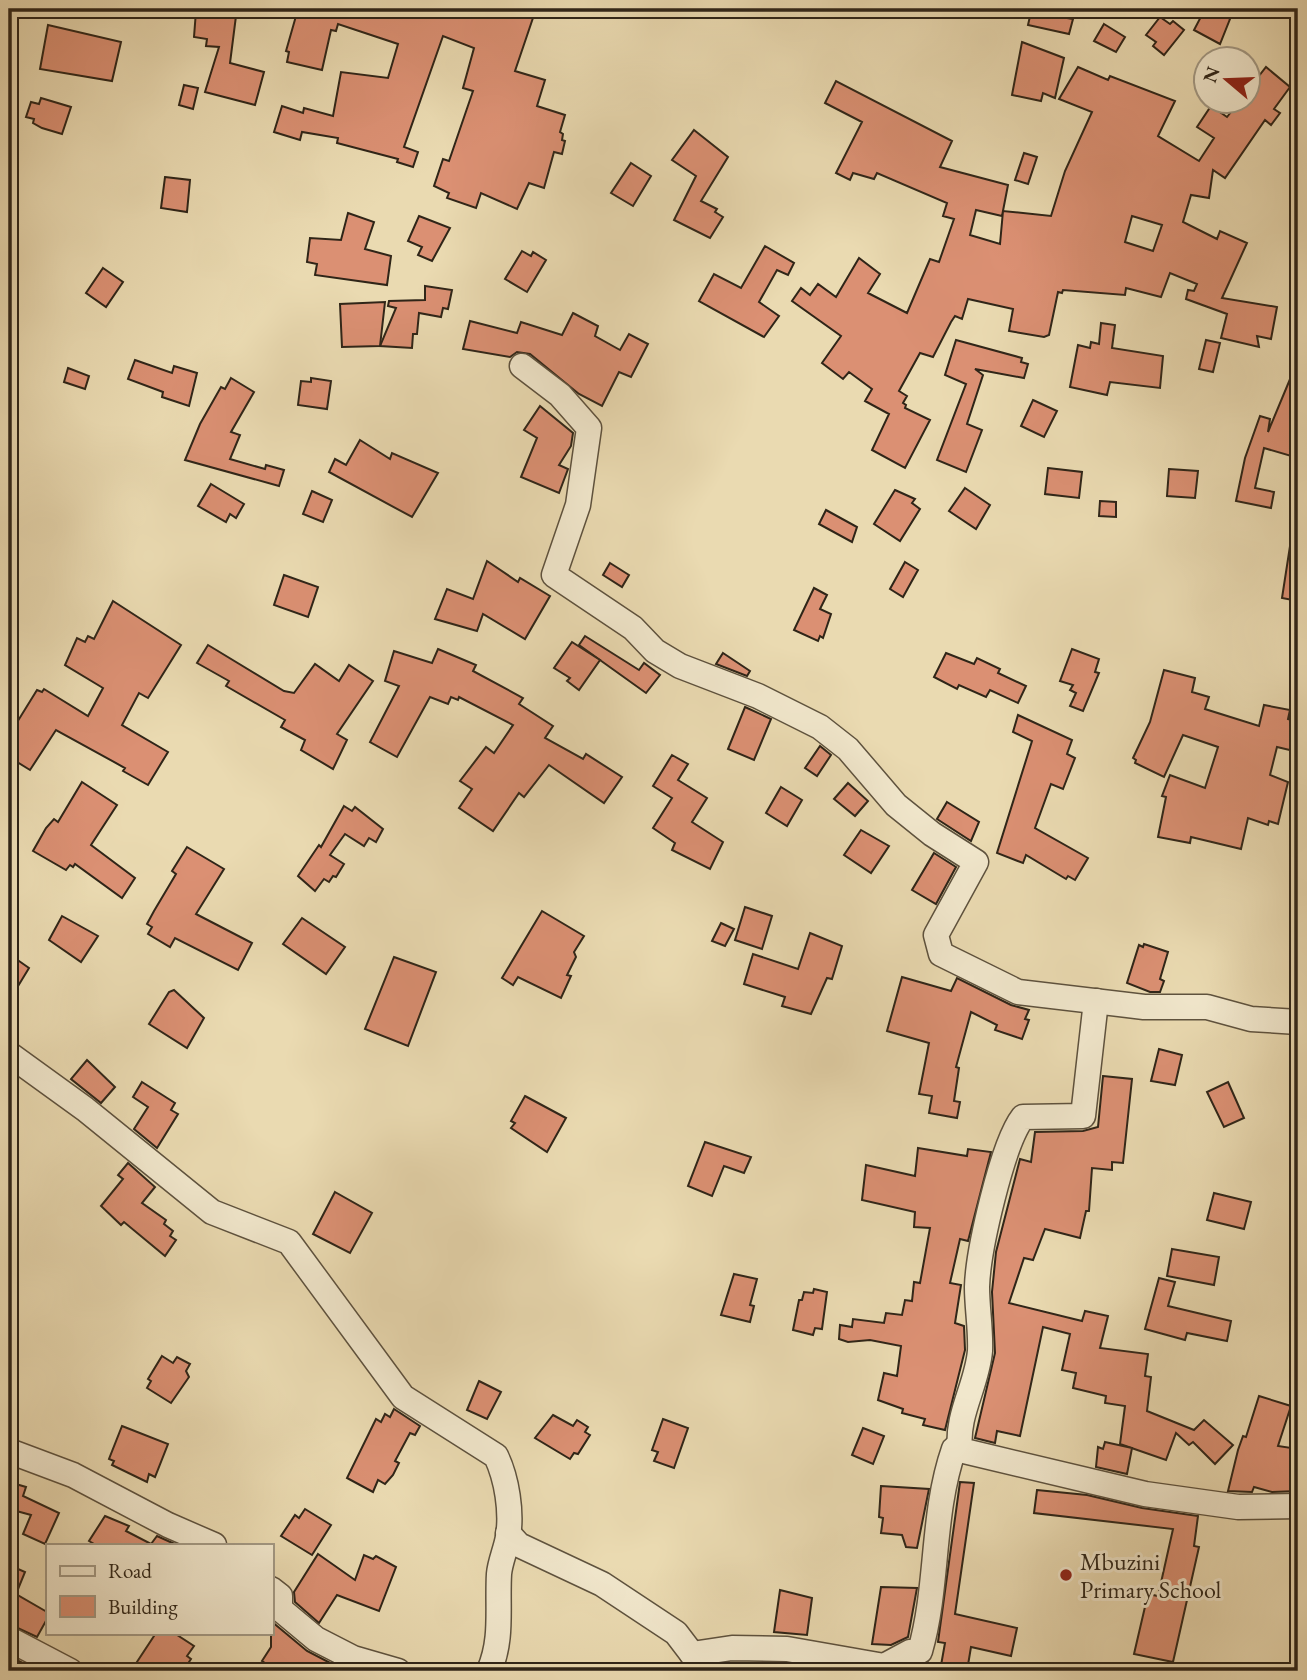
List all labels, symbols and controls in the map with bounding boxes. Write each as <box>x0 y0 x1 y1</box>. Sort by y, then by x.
north arrow <box>1192 46 1262 116</box>
text: N <box>1197 63 1226 86</box>
legend <box>46 1544 273 1634</box>
place label: Mbuzini Primary School <box>1080 1546 1221 1605</box>
text: Road <box>108 1557 152 1584</box>
marker: Mbuzini Primary School <box>1058 1567 1074 1583</box>
text: Building <box>108 1593 178 1620</box>

